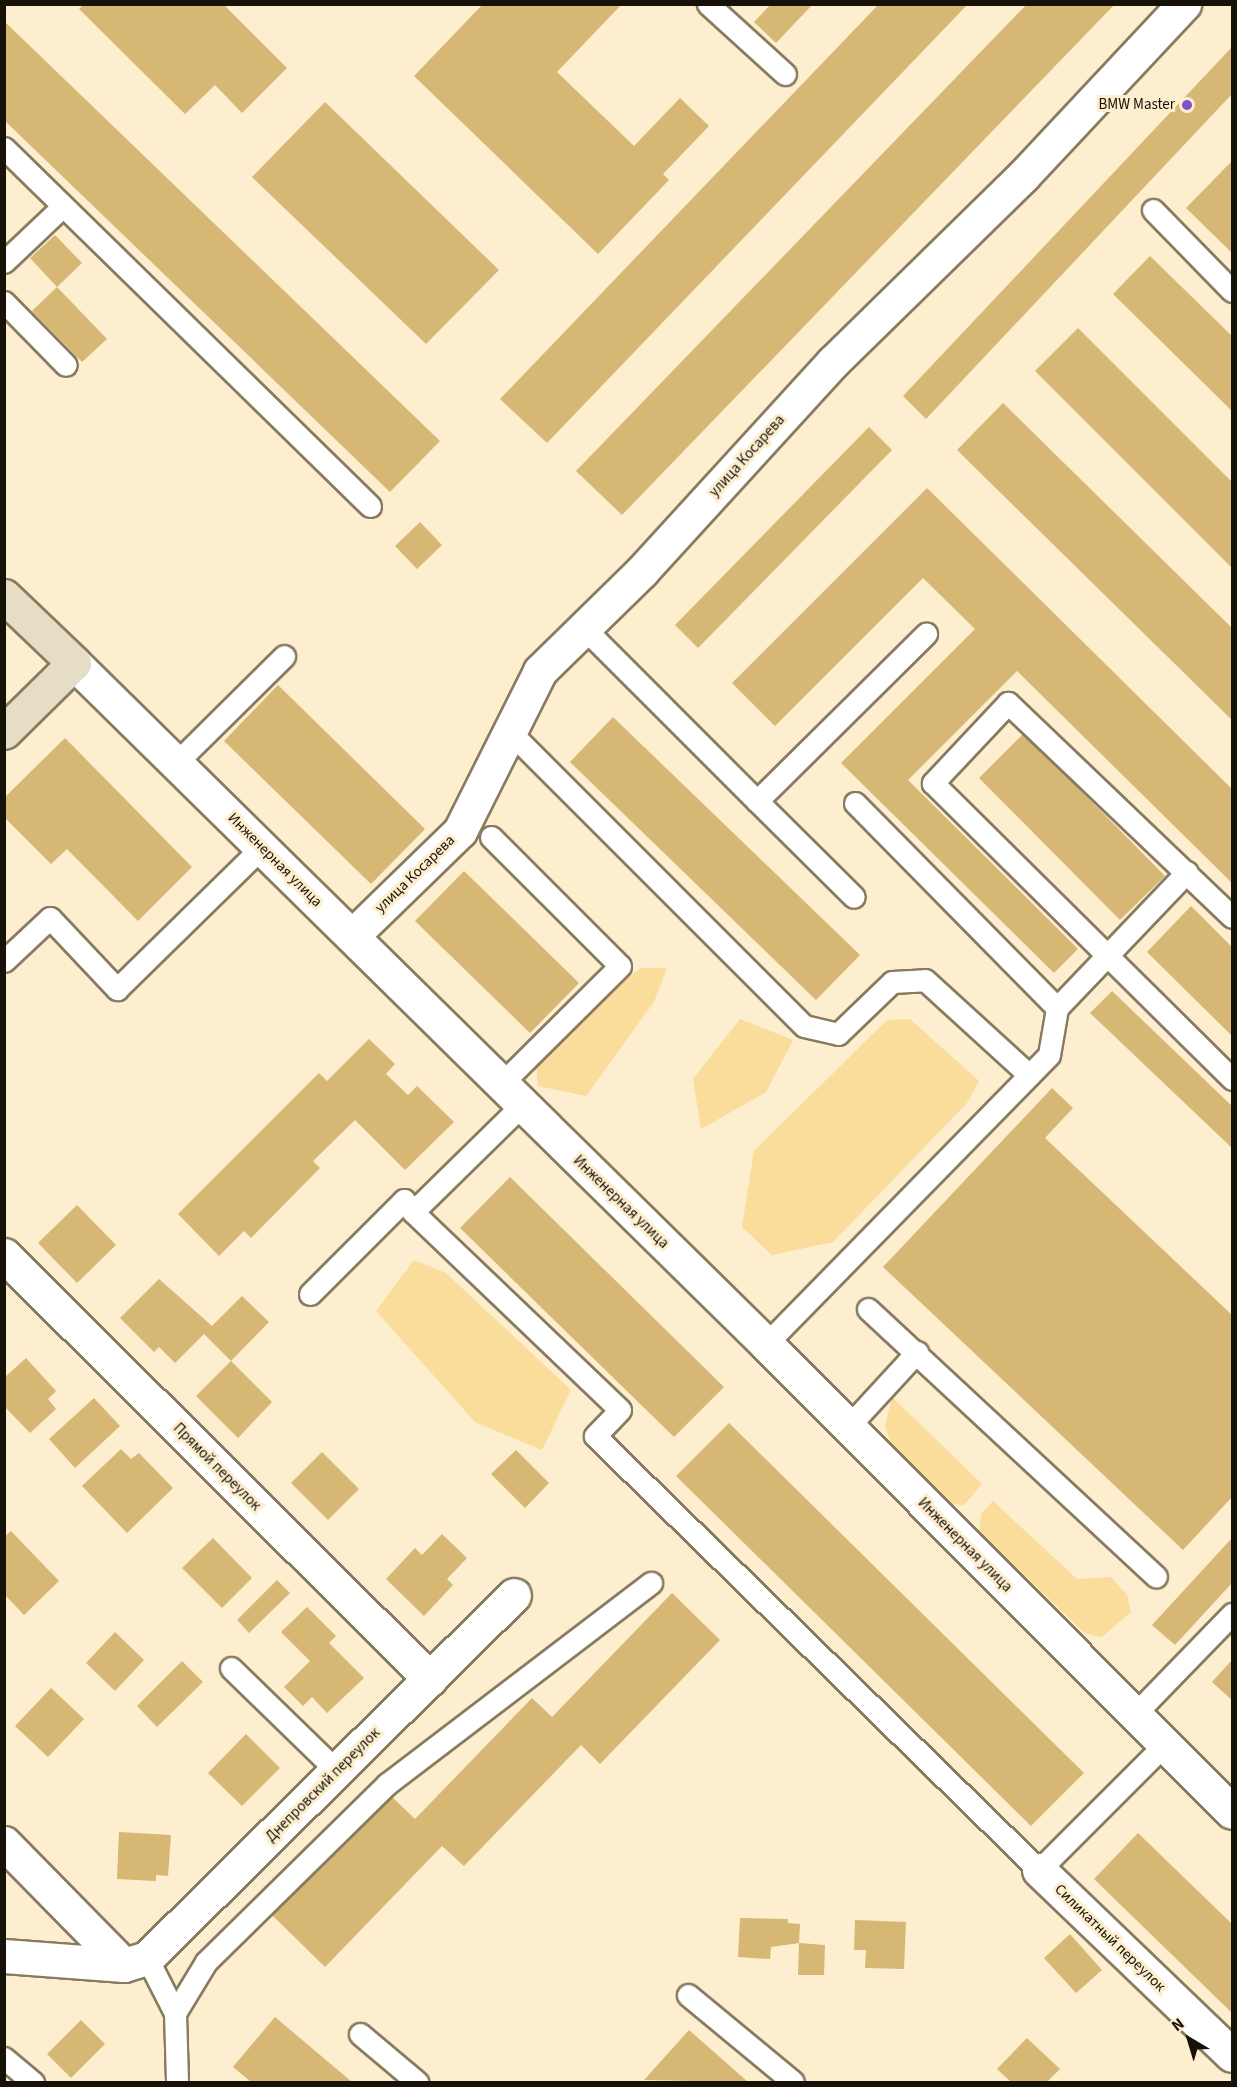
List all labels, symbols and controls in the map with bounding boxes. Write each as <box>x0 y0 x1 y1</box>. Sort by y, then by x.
place label: BMW Master <box>1099 96 1175 114</box>
marker: BMW Master <box>1180 98 1194 112</box>
street label: улица Косарева <box>705 411 789 501</box>
street label: Инженерная улица <box>224 809 326 911</box>
street label: улица Косарева <box>371 831 459 917</box>
street label: Инженерная улица <box>569 1152 673 1252</box>
street label: Прямой переулок <box>169 1419 265 1515</box>
street label: Инженерная улица <box>914 1494 1016 1596</box>
street label: Днепровский переулок <box>262 1724 384 1846</box>
street label: Силикатный переулок <box>1051 1880 1169 1996</box>
north arrow <box>1159 2009 1219 2069</box>
text: N <box>1167 2013 1189 2037</box>

